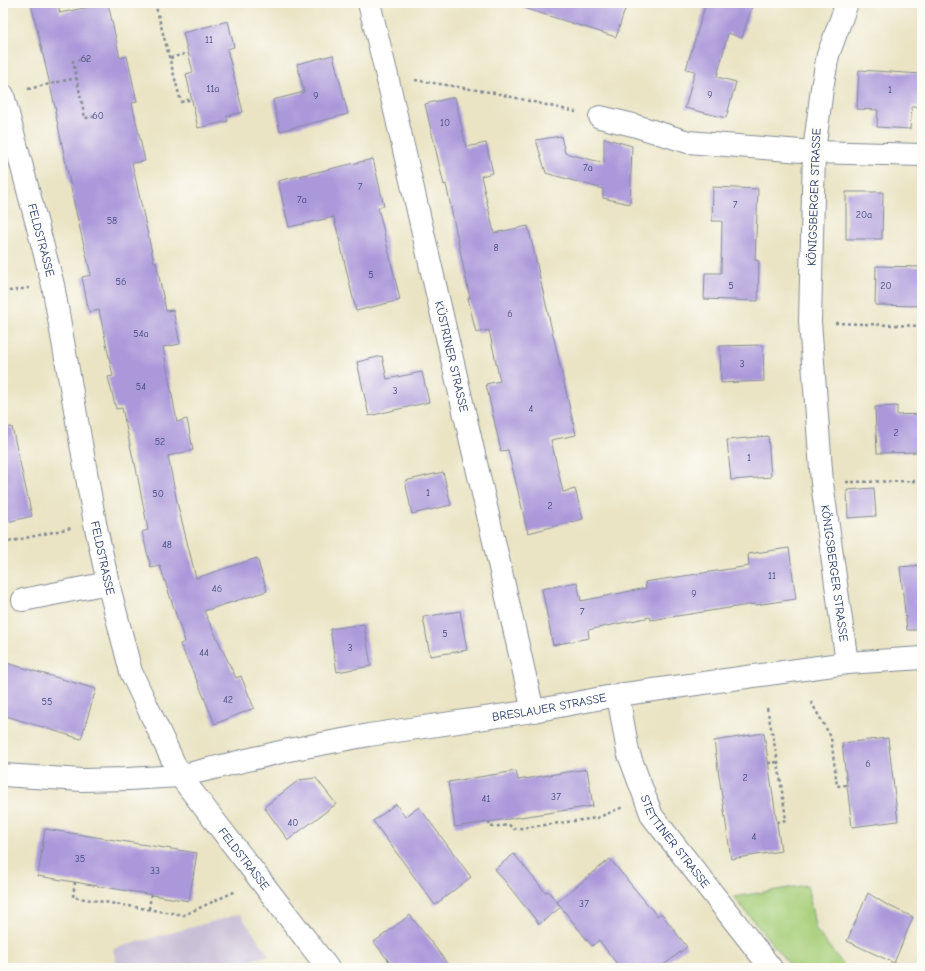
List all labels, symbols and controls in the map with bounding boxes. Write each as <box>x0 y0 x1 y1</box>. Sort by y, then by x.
house number: 11 <box>205 34 213 46</box>
house number: 62 <box>81 53 91 65</box>
house number: 11a <box>206 83 220 95</box>
house number: 1 <box>888 84 892 96</box>
house number: 9 <box>707 89 713 101</box>
house number: 9 <box>313 90 319 102</box>
house number: 60 <box>92 110 104 122</box>
house number: 10 <box>440 117 450 129</box>
street label: KÖNIGSBERGER STRASSE <box>805 128 823 266</box>
house number: 7a <box>583 162 593 174</box>
house number: 7 <box>358 181 363 193</box>
house number: 7a <box>297 194 307 206</box>
house number: 7 <box>733 199 738 211</box>
street label: FELDSTRASSE <box>25 202 58 278</box>
house number: 20a <box>856 209 872 221</box>
house number: 58 <box>107 215 117 227</box>
house number: 8 <box>493 242 499 254</box>
house number: 5 <box>368 269 374 281</box>
house number: 56 <box>116 276 126 288</box>
house number: 5 <box>728 280 734 292</box>
house number: 20 <box>880 280 892 292</box>
street label: KÜSTRINER STRASSE <box>432 300 471 413</box>
house number: 6 <box>507 308 513 320</box>
house number: 54a <box>133 328 149 340</box>
house number: 3 <box>739 358 745 370</box>
house number: 54 <box>136 381 146 393</box>
house number: 3 <box>392 385 398 397</box>
house number: 4 <box>529 403 534 415</box>
house number: 2 <box>893 427 899 439</box>
house number: 52 <box>155 436 165 448</box>
house number: 1 <box>747 452 751 464</box>
house number: 1 <box>426 487 430 499</box>
house number: 50 <box>152 488 164 500</box>
house number: 2 <box>547 500 553 512</box>
street label: KÖNIGSBERGER STRASSE <box>818 504 851 642</box>
street label: FELDSTRASSE <box>88 520 118 596</box>
house number: 48 <box>162 539 172 551</box>
house number: 11 <box>768 570 776 582</box>
house number: 46 <box>212 583 222 595</box>
house number: 9 <box>691 588 697 600</box>
house number: 7 <box>580 606 585 618</box>
house number: 5 <box>442 628 448 640</box>
house number: 3 <box>347 642 353 654</box>
house number: 44 <box>199 647 209 659</box>
street label: BRESLAUER STRASSE <box>491 690 607 724</box>
house number: 42 <box>223 694 233 706</box>
house number: 55 <box>42 696 52 708</box>
house number: 6 <box>865 758 871 770</box>
house number: 2 <box>742 772 748 784</box>
house number: 37 <box>551 791 561 803</box>
house number: 41 <box>482 793 490 805</box>
street label: STETTINER STRASSE <box>638 793 713 891</box>
house number: 40 <box>288 817 298 829</box>
street label: FELDSTRASSE <box>215 825 272 893</box>
house number: 4 <box>752 831 757 843</box>
house number: 35 <box>75 853 85 865</box>
house number: 33 <box>150 865 160 877</box>
house number: 37 <box>579 898 589 910</box>

